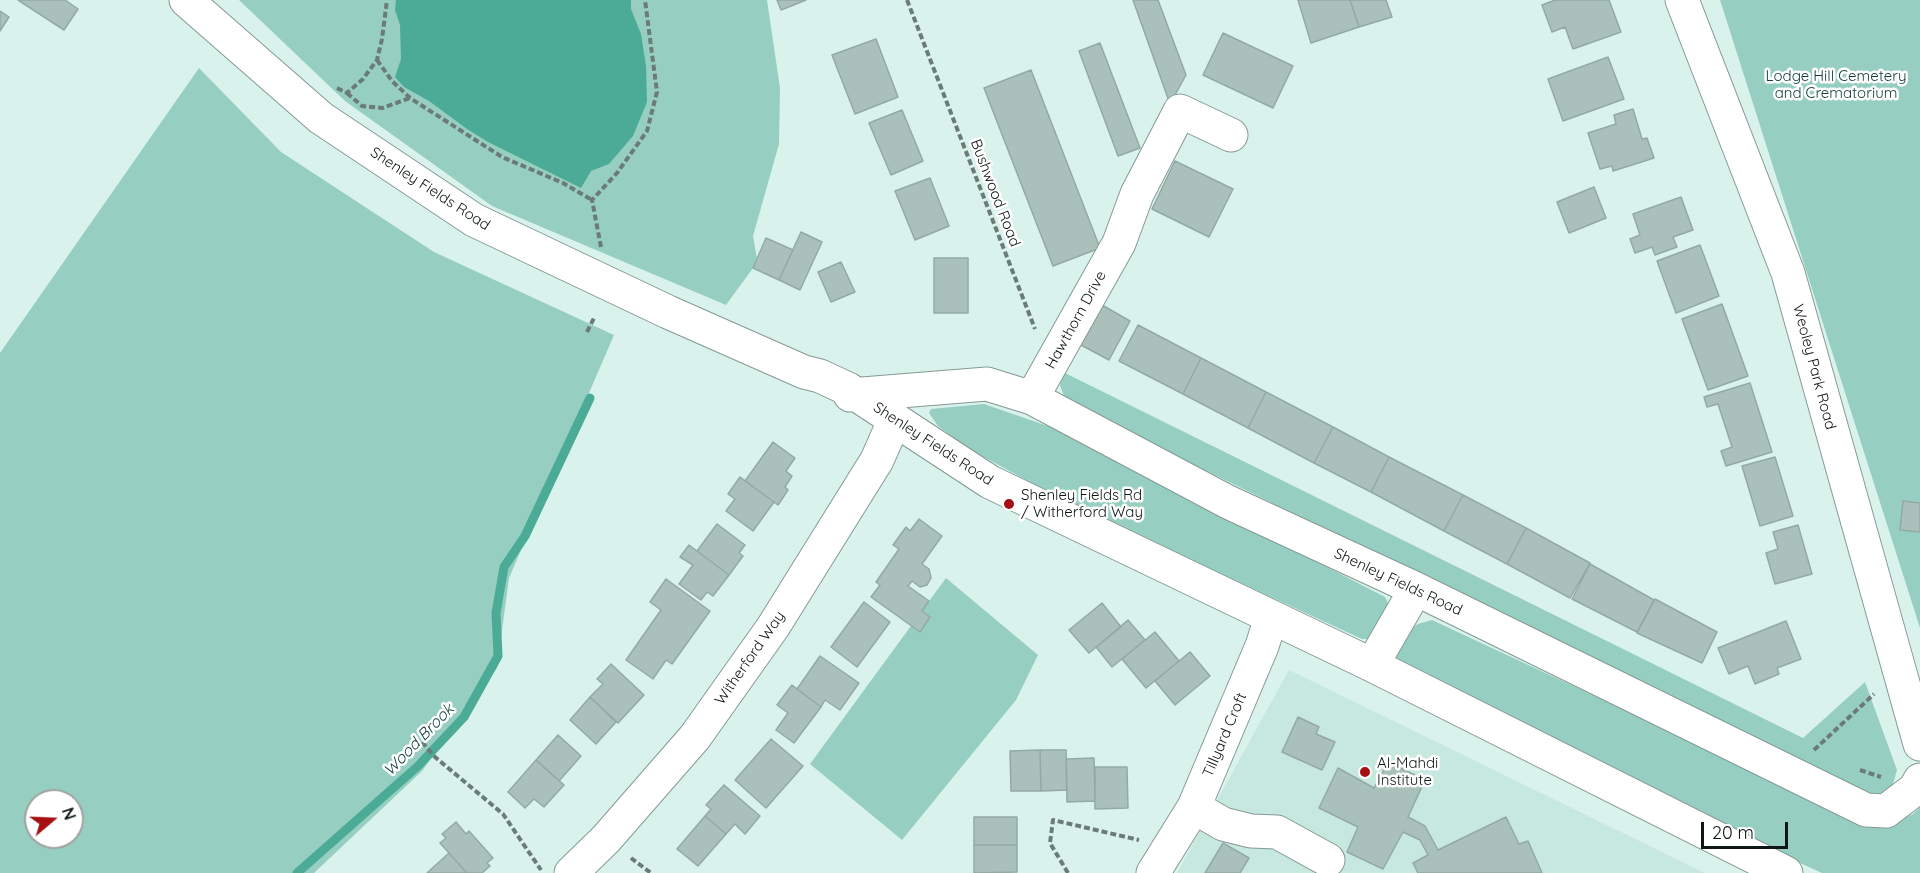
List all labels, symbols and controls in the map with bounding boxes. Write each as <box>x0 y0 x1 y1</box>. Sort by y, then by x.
park label: Lodge Hill Cemetery and Crematorium <box>1766 67 1906 102</box>
street label: Bushwood Road <box>966 137 1024 249</box>
street label: Shenley Fields Road <box>367 144 493 234</box>
street label: Hawthorn Drive <box>1042 268 1110 372</box>
street label: Weoley Park Road <box>1789 302 1839 432</box>
street label: Shenley Fields Road <box>870 399 996 489</box>
place label: Shenley Fields Rd / Witherford Way <box>1021 486 1143 521</box>
marker: Shenley Fields Rd / Witherford Way <box>1002 497 1016 511</box>
street label: Shenley Fields Road <box>1331 544 1465 620</box>
street label: Witherford Way <box>711 608 789 708</box>
street label: Tillyard Croft <box>1199 690 1251 780</box>
water label: Wood Brook <box>380 700 458 780</box>
place label: Al-Mahdi Institute <box>1377 754 1438 789</box>
marker: Al-Mahdi Institute <box>1358 765 1372 779</box>
north arrow <box>24 789 84 849</box>
text: N <box>58 805 80 823</box>
scale bar <box>1704 810 1791 848</box>
text: 20 m <box>1712 821 1754 844</box>

